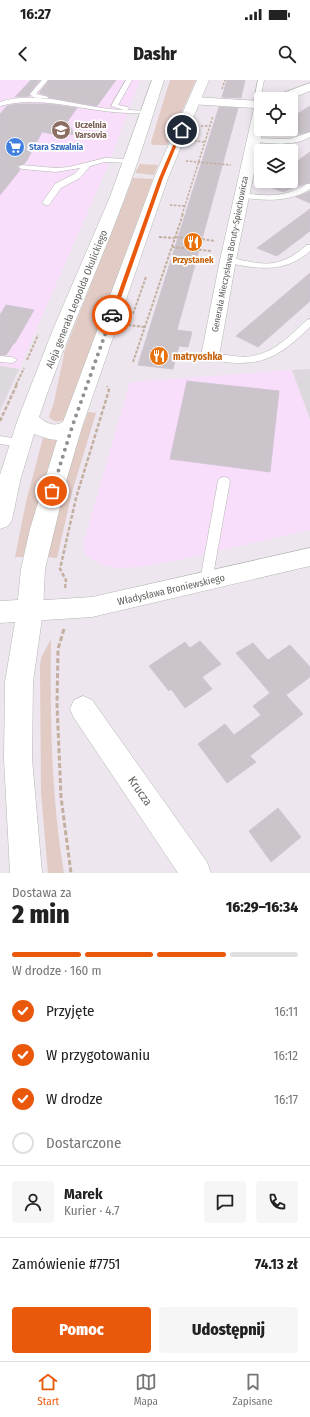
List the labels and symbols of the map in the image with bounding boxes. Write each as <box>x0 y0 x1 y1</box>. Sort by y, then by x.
pin <box>165 113 199 147</box>
school or university icon: Uczelnia Varsovia <box>50 119 72 141</box>
place label: Uczelnia Varsovia <box>74 120 107 140</box>
supermarket icon: Stara Szwalnia <box>4 136 26 158</box>
place label: Stara Szwalnia <box>29 142 84 152</box>
street label: Generała Mieczysława Boruty-Spiechowicza <box>210 174 250 333</box>
street label: Aleja generała Leopolda Okulickiego <box>44 229 110 370</box>
restaurant icon: Przystanek <box>182 231 204 253</box>
place label: Przystanek <box>172 255 214 265</box>
courier <box>92 295 132 335</box>
restaurant icon: matryoshka <box>148 345 170 367</box>
place label: matryoshka <box>173 351 222 363</box>
pin <box>35 474 69 508</box>
street label: Władysława Broniewskiego <box>116 572 226 608</box>
street label: Krucza <box>125 774 155 808</box>

